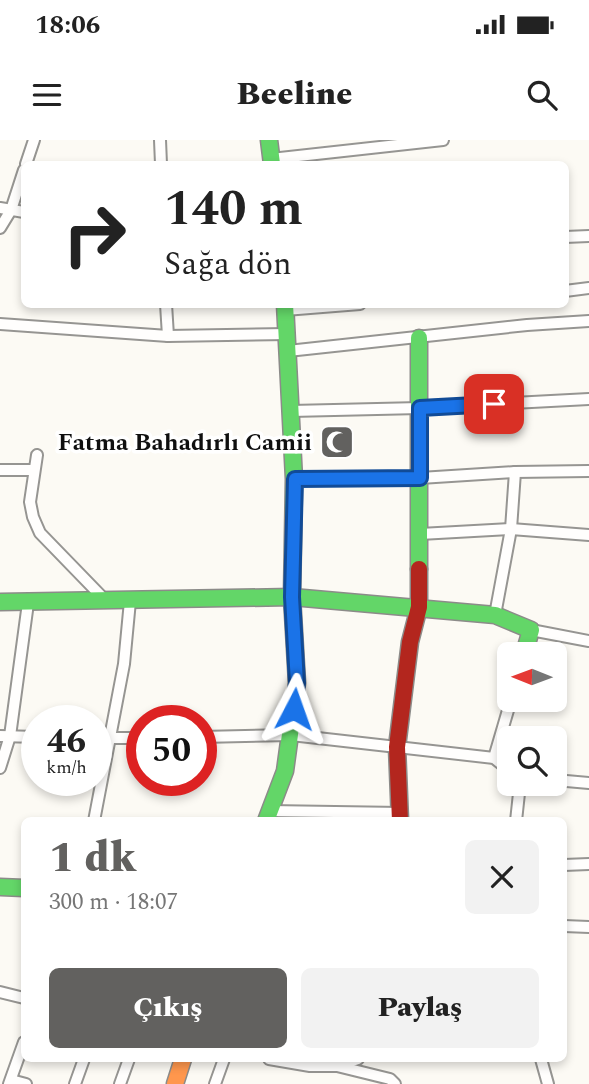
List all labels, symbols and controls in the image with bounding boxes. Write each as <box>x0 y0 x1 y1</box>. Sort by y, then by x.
text: 18:06 <box>35 5 100 45</box>
text: Beeline <box>237 70 352 119</box>
icon: menu <box>28 76 66 114</box>
icon: search <box>523 76 561 114</box>
text: 140 m <box>164 172 303 247</box>
icon: right <box>49 189 140 280</box>
text: Sağa dön <box>164 240 292 289</box>
pin <box>464 374 524 434</box>
icon: arrive <box>475 385 513 423</box>
mosque icon: Fatma Bahadırlı Camii <box>318 423 356 461</box>
place label: Fatma Bahadırlı Camii <box>58 425 312 461</box>
north arrow <box>497 642 567 712</box>
map controls <box>497 642 567 796</box>
position arrow <box>257 672 331 746</box>
speed limit sign: 50 <box>126 705 217 796</box>
text: 46 <box>47 715 86 768</box>
button: search <box>497 726 567 796</box>
text: km/h <box>46 754 87 781</box>
text: 1 dk <box>49 827 136 890</box>
button: close <box>465 840 539 914</box>
text: 300 m · 18:07 <box>49 885 178 920</box>
button: Çıkış <box>49 968 287 1048</box>
button: Paylaş <box>301 968 539 1048</box>

